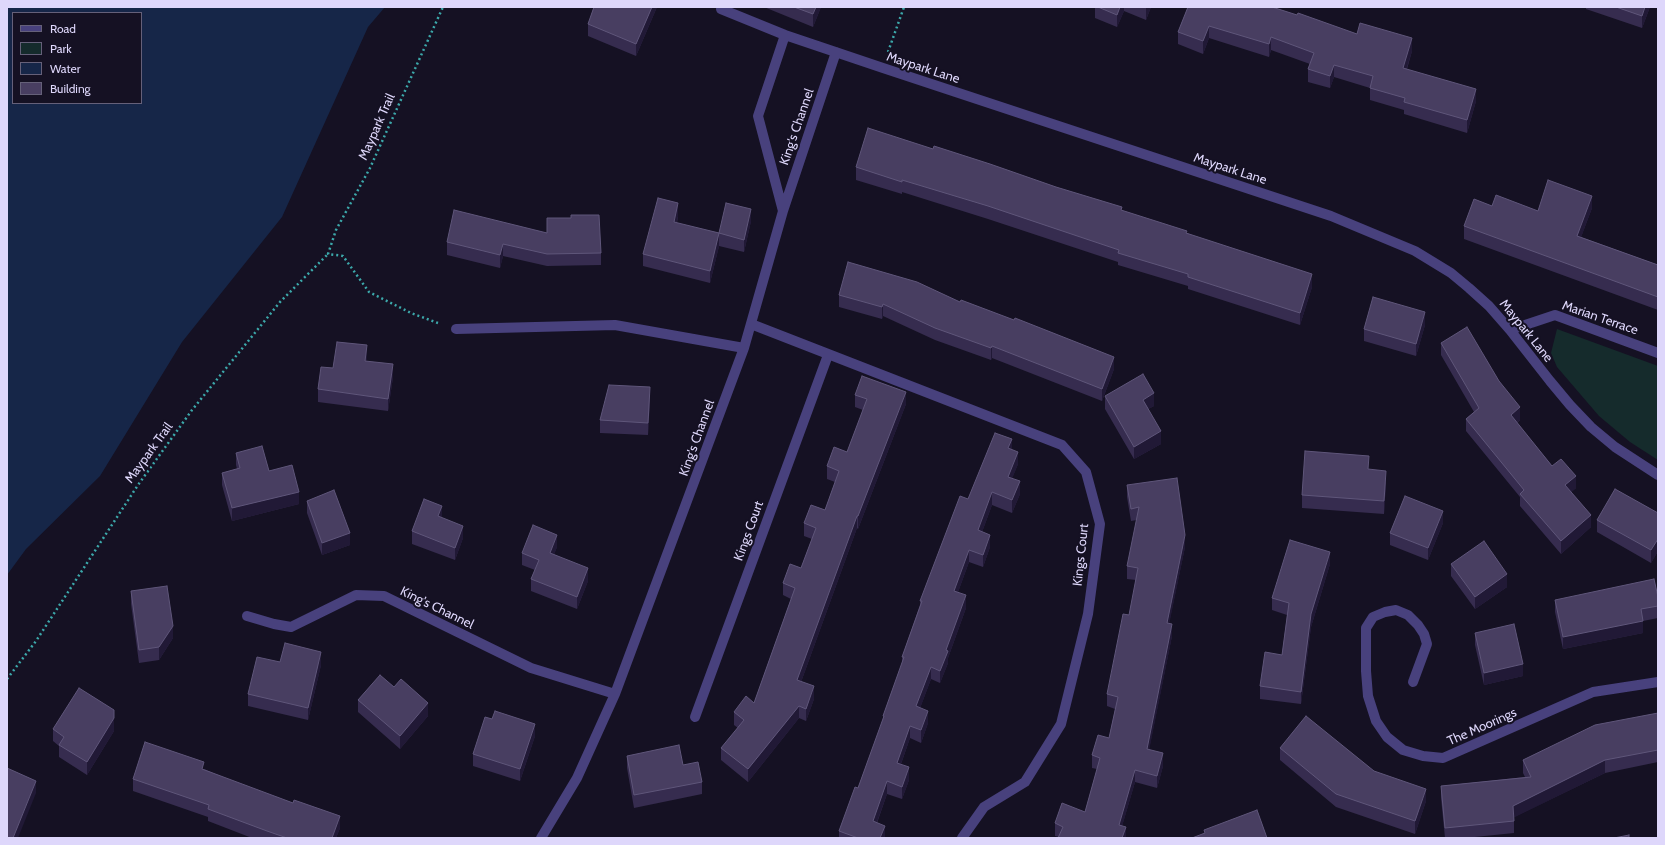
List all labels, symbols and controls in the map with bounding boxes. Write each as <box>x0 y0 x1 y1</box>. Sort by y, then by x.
legend <box>12 12 142 104</box>
text: Road <box>50 21 76 36</box>
text: Park <box>50 41 72 56</box>
street label: Maypark Lane <box>884 49 962 87</box>
text: Water <box>50 61 80 76</box>
text: Building <box>50 81 91 96</box>
street label: King's Channel <box>777 87 817 167</box>
street label: Maypark Trail <box>355 91 399 163</box>
street label: Maypark Lane <box>1191 150 1269 188</box>
street label: Maypark Lane <box>1496 297 1556 365</box>
street label: Marian Terrace <box>1560 298 1640 338</box>
street label: King's Channel <box>676 398 718 478</box>
street label: Maypark Trail <box>122 420 176 486</box>
street label: Kings Court <box>731 499 767 563</box>
street label: Kings Court <box>1070 523 1092 587</box>
street label: King's Channel <box>398 583 476 633</box>
street label: The Moorings <box>1445 705 1519 749</box>

